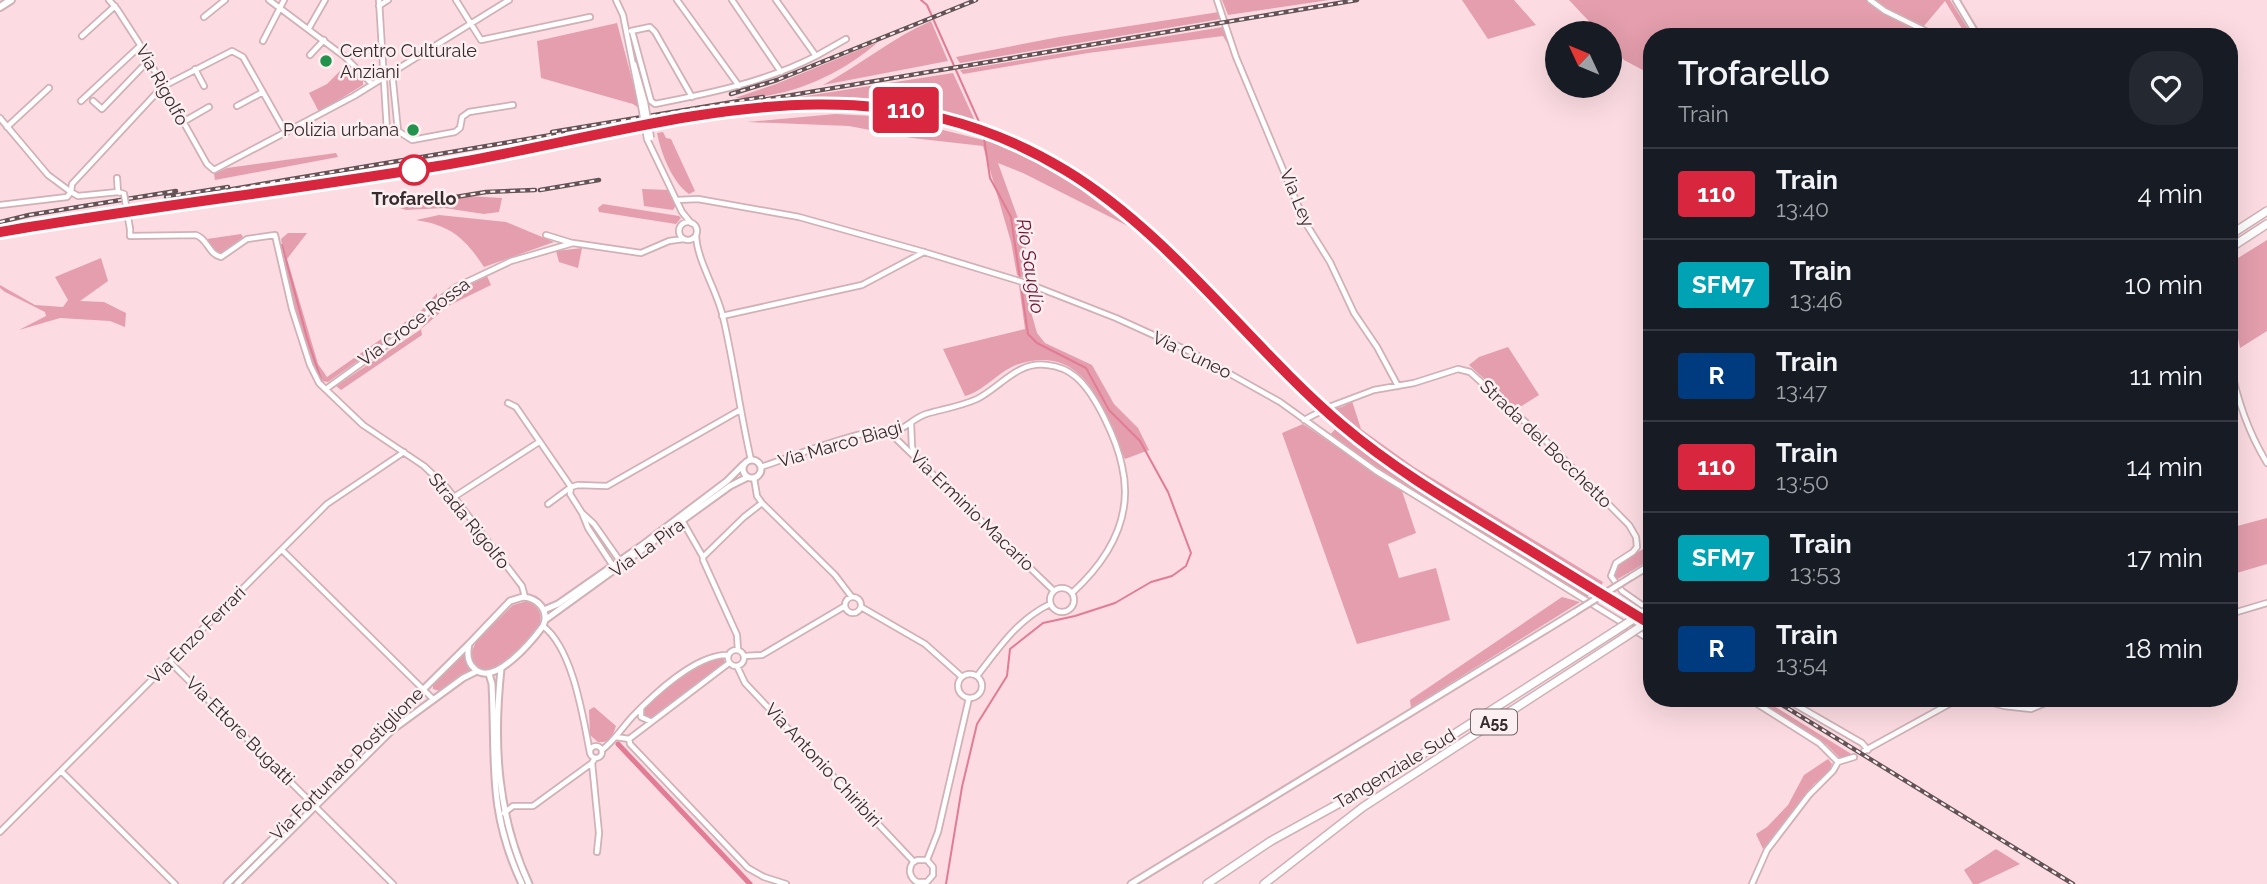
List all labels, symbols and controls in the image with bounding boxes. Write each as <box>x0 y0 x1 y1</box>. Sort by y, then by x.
north arrow <box>1545 21 1622 98</box>
map controls <box>1545 21 1622 98</box>
place label: Centro Culturale Anziani <box>340 40 477 82</box>
street label: Via Rigolfo <box>132 41 193 129</box>
button: heart <box>2129 51 2203 125</box>
marker: Centro Culturale Anziani <box>318 53 334 69</box>
text: Trofarello <box>1678 54 1830 93</box>
line badge: 110 <box>866 87 946 133</box>
text: 110 <box>887 95 925 124</box>
text: Train <box>1678 100 1729 127</box>
place label: Polizia urbana <box>283 119 399 140</box>
marker: Polizia urbana <box>405 122 421 138</box>
marker: Trofarello <box>399 155 429 185</box>
text: Train <box>1776 165 1838 195</box>
street label: Via Ley <box>1276 166 1319 230</box>
text: 110 <box>1697 179 1736 208</box>
text: 4 min <box>2137 179 2203 209</box>
place label: Trofarello <box>372 188 456 209</box>
text: 13:40 <box>1776 195 1829 222</box>
water label: Rio Sauglio <box>1013 217 1049 315</box>
text: Train <box>1790 256 1852 286</box>
text: SFM7 <box>1692 270 1755 299</box>
text: 10 min <box>2125 270 2203 300</box>
street label: Via Croce Rossa <box>354 273 474 370</box>
text: 13:46 <box>1790 286 1843 313</box>
street label: Via Cuneo <box>1149 326 1235 383</box>
text: Train <box>1776 347 1838 377</box>
text: R <box>1709 361 1724 390</box>
text: 11 min <box>2129 361 2203 391</box>
street label: Strada del Bocchetto <box>1476 375 1617 512</box>
text: 13:47 <box>1776 377 1827 404</box>
street label: Via Marco Biagi <box>775 416 904 471</box>
text: Train <box>1776 438 1838 468</box>
street label: Via Erminio Macario <box>906 446 1039 575</box>
text: 110 <box>1697 452 1736 481</box>
text: 14 min <box>2126 452 2203 482</box>
text: 13:50 <box>1776 468 1829 495</box>
street label: Strada Rigolfo <box>424 469 515 573</box>
street label: Via La Pira <box>605 514 688 582</box>
text: Train <box>1790 529 1852 559</box>
text: SFM7 <box>1692 543 1755 572</box>
text: 17 min <box>2127 543 2203 573</box>
text: 13:53 <box>1790 559 1841 586</box>
street label: Via Enzo Ferrari <box>144 582 250 688</box>
text: Train <box>1776 620 1838 650</box>
text: R <box>1709 634 1724 663</box>
text: 18 min <box>2125 634 2203 664</box>
text: 13:54 <box>1776 650 1828 677</box>
street label: Via Ettore Bugatti <box>182 672 299 789</box>
street label: Via Fortunato Postiglione <box>266 682 428 845</box>
street label: Via Antonio Chiribiri <box>761 699 886 831</box>
road number: A55 <box>1471 709 1517 734</box>
street label: Tangenziale Sud <box>1331 724 1459 813</box>

